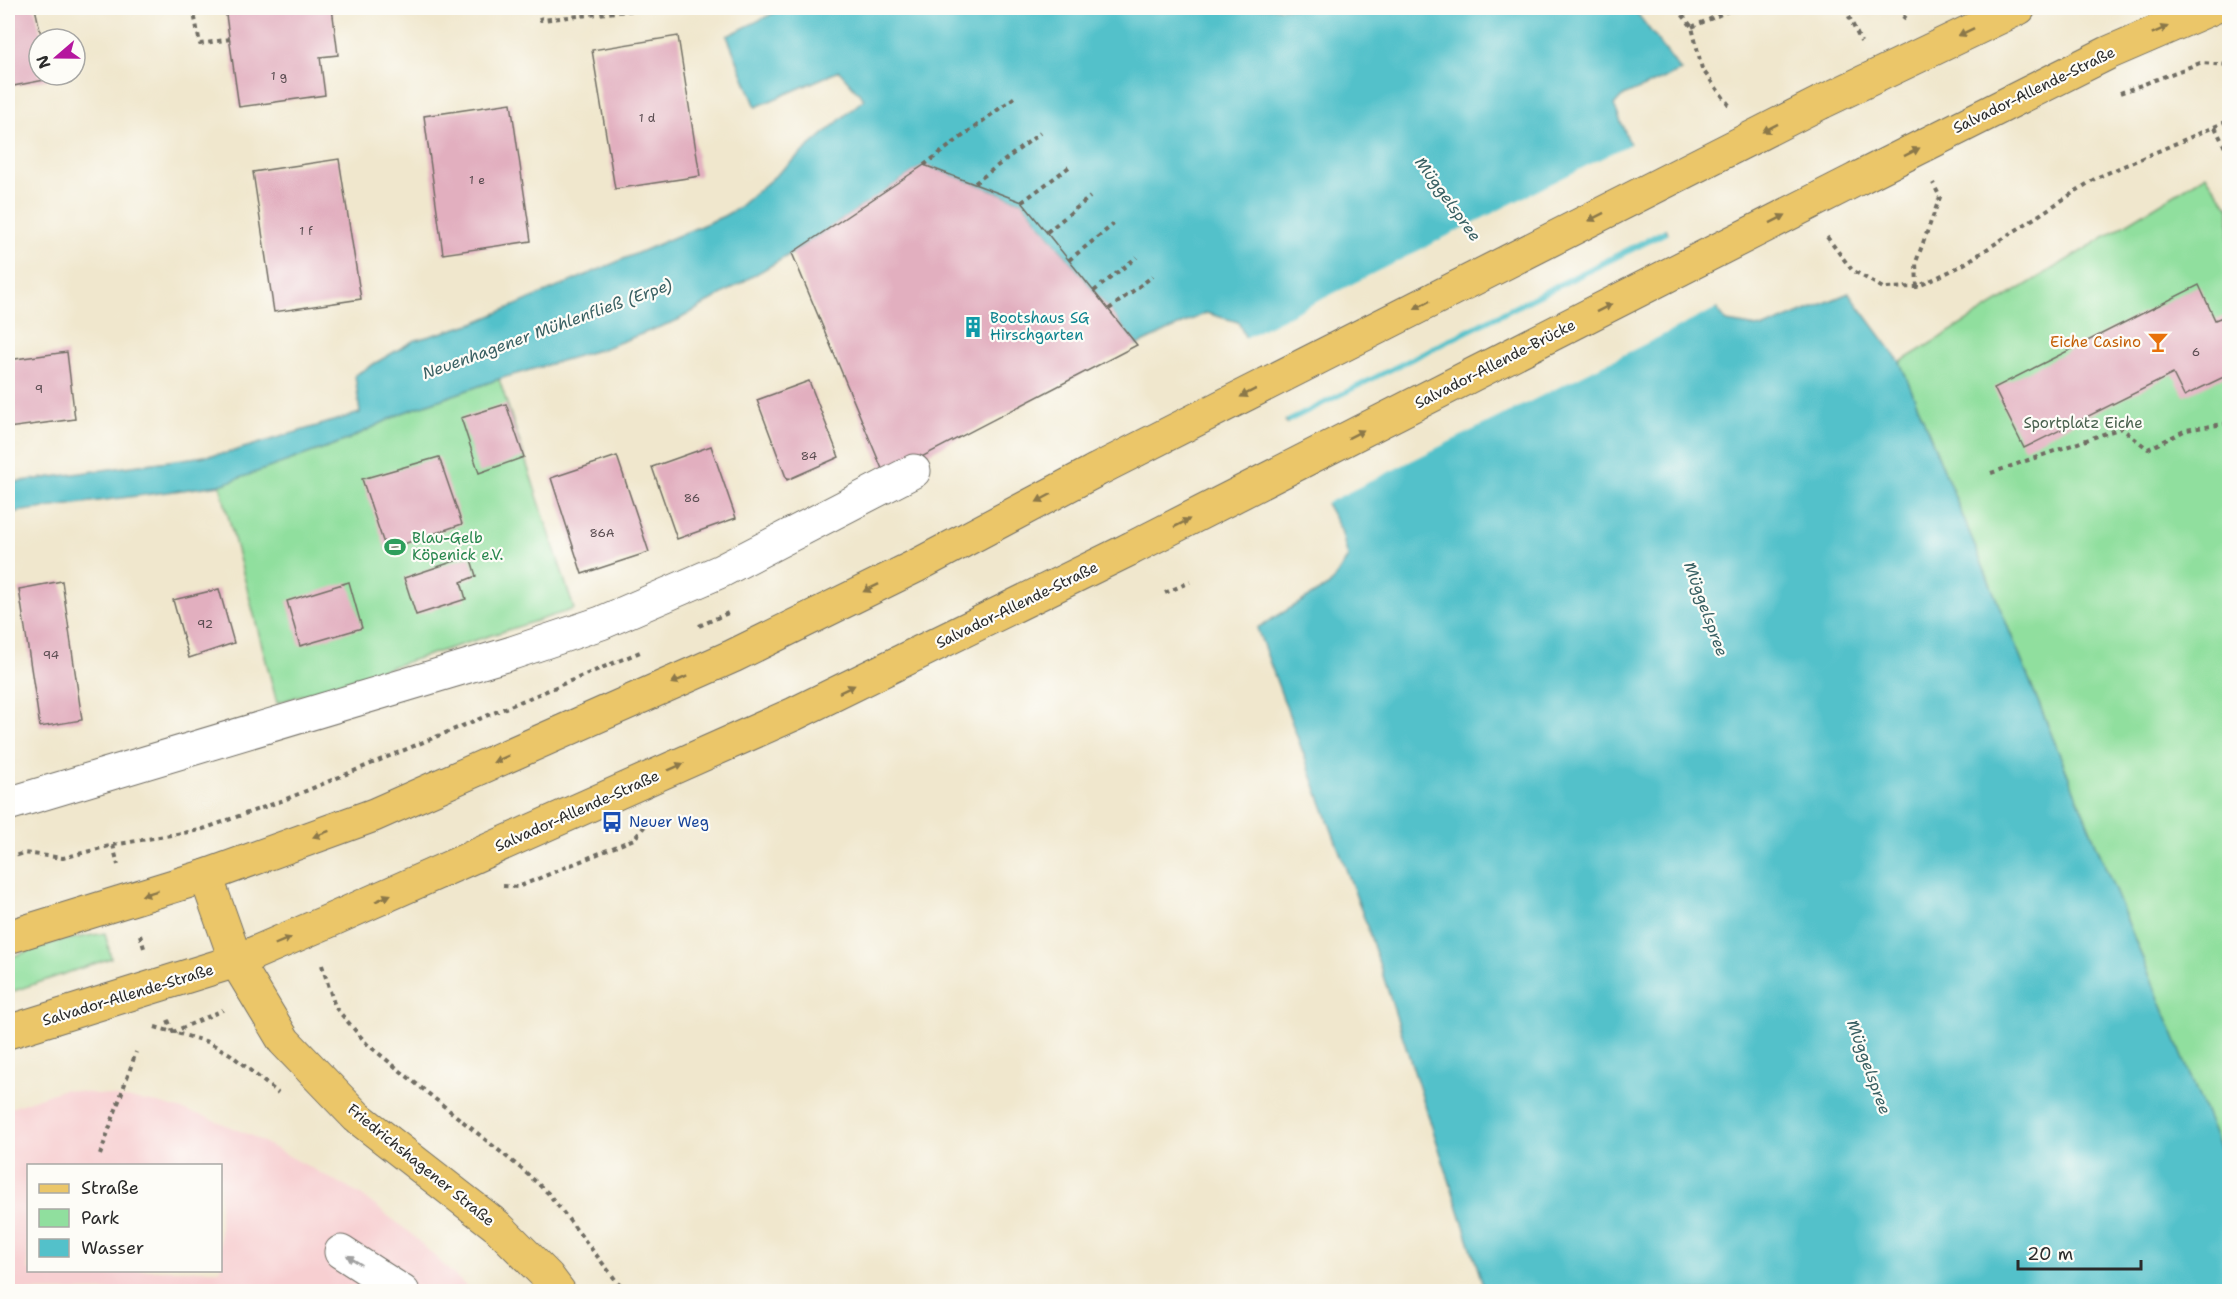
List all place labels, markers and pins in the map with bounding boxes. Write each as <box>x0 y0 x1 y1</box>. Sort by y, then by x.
place label: Bootshaus SG Hirschgarten <box>990 308 1089 345</box>
building icon: Bootshaus SG Hirschgarten <box>961 315 985 339</box>
bar icon: Eiche Casino <box>2146 330 2170 354</box>
place label: Eiche Casino <box>2050 332 2141 352</box>
place label: Blau-Gelb Köpenick e.V. <box>412 528 504 565</box>
sports icon: Blau-Gelb Köpenick e.V. <box>383 535 407 559</box>
bus stop icon: Neuer Weg <box>600 810 624 834</box>
place label: Neuer Weg <box>629 812 709 832</box>

